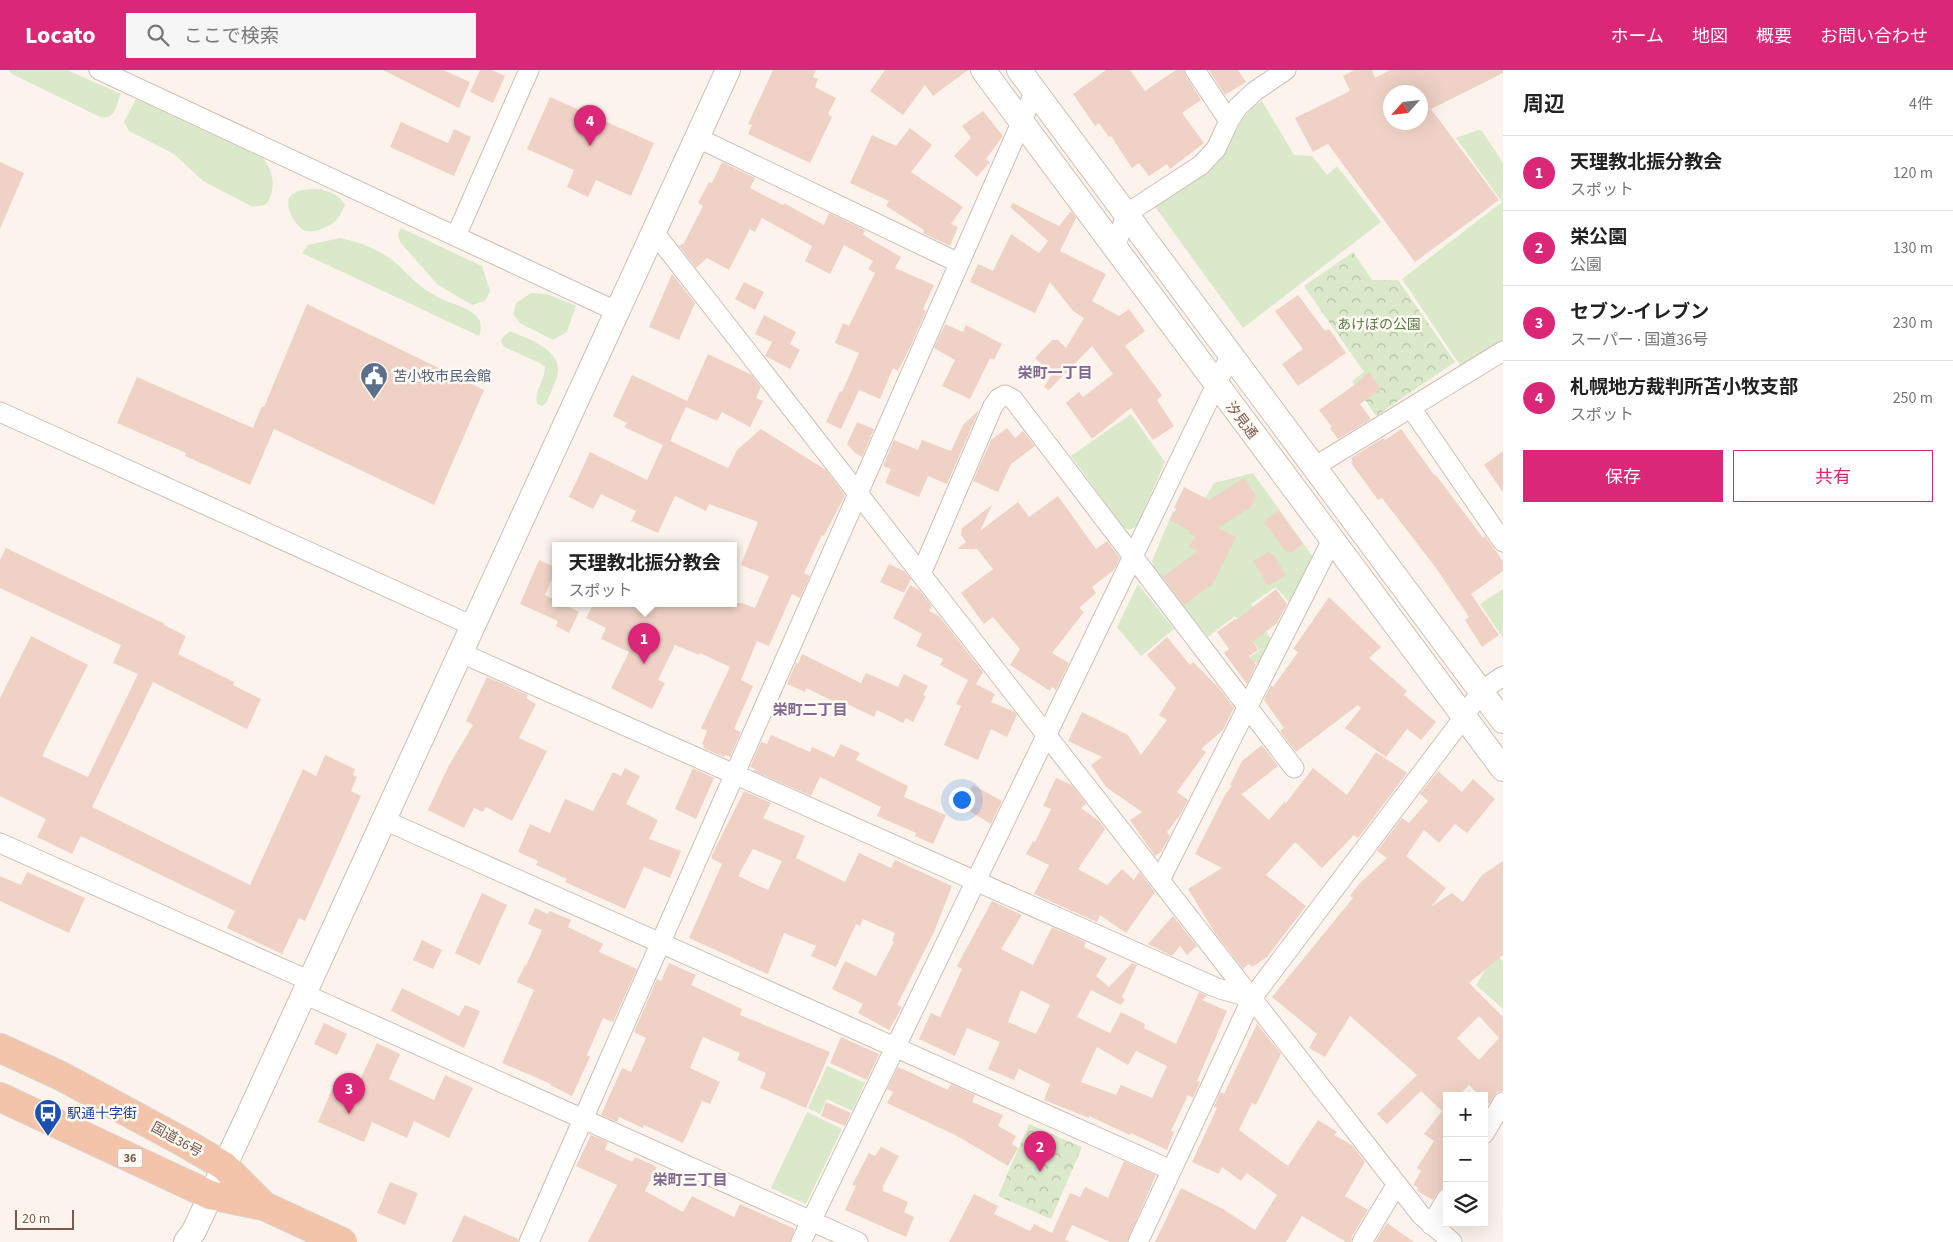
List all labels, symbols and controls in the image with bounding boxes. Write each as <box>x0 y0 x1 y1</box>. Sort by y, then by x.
search box <box>126 13 476 58</box>
text: Locato <box>25 18 96 53</box>
icon: search <box>144 21 172 49</box>
text: ここで検索 <box>184 23 279 50</box>
text: ホーム <box>1611 24 1664 49</box>
text: 地図 <box>1692 24 1728 49</box>
text: 概要 <box>1756 24 1792 49</box>
text: お問い合わせ <box>1820 24 1928 49</box>
north arrow <box>1383 85 1428 130</box>
text: 周辺 <box>1523 89 1565 119</box>
text: 4件 <box>1909 93 1933 115</box>
pin: 4 <box>574 105 606 146</box>
text: 天理教北振分教会 <box>1570 149 1722 176</box>
text: 1 <box>1535 162 1543 184</box>
text: 120 m <box>1893 162 1933 184</box>
text: スポット <box>1570 179 1634 201</box>
text: 栄公園 <box>1570 224 1627 251</box>
text: 2 <box>1535 237 1543 259</box>
text: 130 m <box>1893 237 1933 259</box>
text: 公園 <box>1570 254 1602 276</box>
text: セブン-イレブン <box>1570 299 1709 326</box>
text: 3 <box>1535 312 1543 334</box>
text: 230 m <box>1893 312 1933 334</box>
park label: あけぼの公園 <box>1337 315 1421 335</box>
text: スーパー · 国道36号 <box>1570 329 1708 351</box>
public building icon: 苫小牧市民会館 <box>359 361 389 400</box>
district label: 栄町一丁目 <box>1017 363 1093 384</box>
place label: 苫小牧市民会館 <box>393 367 491 387</box>
text: 札幌地方裁判所苫小牧支部 <box>1570 374 1798 401</box>
text: 4 <box>1535 387 1543 409</box>
text: 250 m <box>1893 387 1933 409</box>
street label: 汐見通 <box>1221 398 1262 443</box>
text: スポット <box>1570 404 1634 426</box>
button: 保存 <box>1523 450 1723 502</box>
button: 共有 <box>1733 450 1933 502</box>
popup <box>552 542 737 607</box>
text: 天理教北振分教会 <box>568 550 721 577</box>
text: スポット <box>568 580 633 602</box>
pin: 1 <box>628 623 660 664</box>
district label: 栄町二丁目 <box>772 700 848 721</box>
your location <box>949 787 975 813</box>
pin: 3 <box>333 1073 365 1114</box>
map controls <box>1443 1092 1488 1227</box>
button: + <box>1443 1092 1488 1137</box>
bus stop icon: 駅通十字街 <box>33 1098 63 1137</box>
place label: 駅通十字街 <box>67 1104 137 1124</box>
street label: 国道36号 <box>147 1118 206 1162</box>
pin: 2 <box>1024 1131 1056 1172</box>
button: − <box>1443 1137 1488 1182</box>
road number: 36 <box>118 1148 142 1168</box>
district label: 栄町三丁目 <box>652 1170 728 1191</box>
button: layers <box>1443 1182 1488 1227</box>
scale bar <box>15 1207 74 1230</box>
text: 20 m <box>22 1209 50 1229</box>

